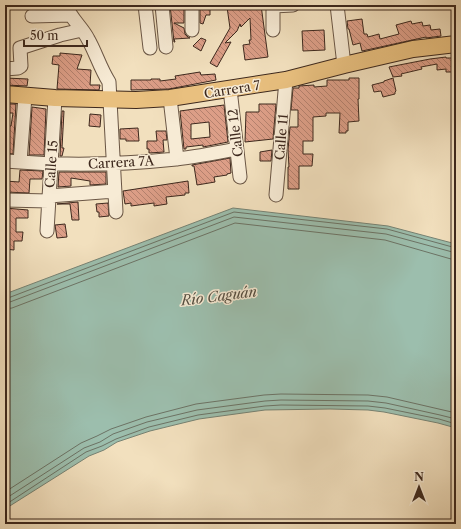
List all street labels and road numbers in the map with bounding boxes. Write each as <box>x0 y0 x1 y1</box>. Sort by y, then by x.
street label: Carrera 7 <box>203 77 262 101</box>
street label: Calle 12 <box>224 108 246 158</box>
street label: Calle 11 <box>271 113 291 161</box>
street label: Calle 15 <box>41 140 61 188</box>
street label: Carrera 7A <box>88 152 155 172</box>

